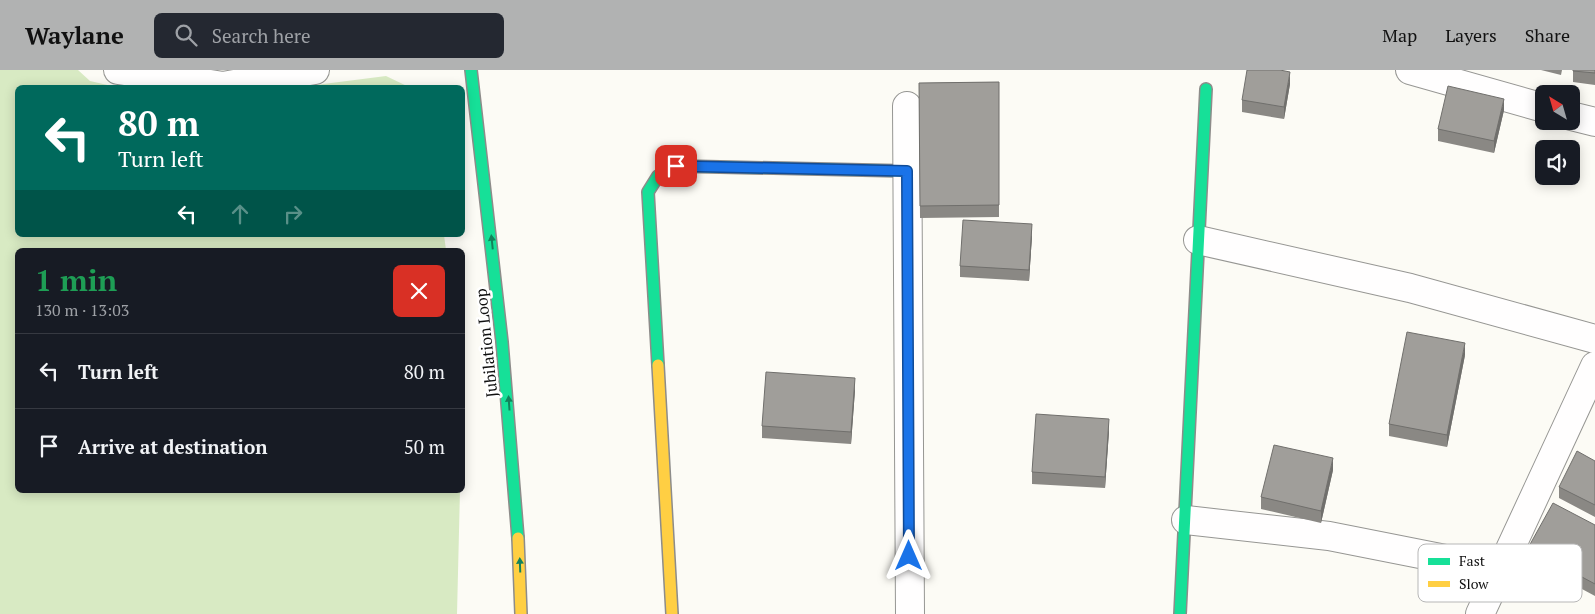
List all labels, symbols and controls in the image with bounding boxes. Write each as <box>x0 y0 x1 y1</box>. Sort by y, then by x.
search box <box>154 13 504 58</box>
text: Waylane <box>25 19 124 51</box>
icon: search <box>172 21 200 49</box>
text: Search here <box>212 23 311 48</box>
text: Map <box>1382 23 1417 47</box>
text: Layers <box>1445 23 1497 47</box>
text: Share <box>1525 23 1570 47</box>
north arrow <box>1535 85 1580 130</box>
map controls <box>1535 85 1580 185</box>
text: 80 m <box>118 100 199 146</box>
icon: left <box>35 105 100 170</box>
button: sound <box>1535 140 1580 185</box>
text: Turn left <box>118 144 204 173</box>
pin <box>655 145 697 187</box>
icon: arrive <box>662 152 690 180</box>
icon: left <box>173 200 201 228</box>
icon: ahead <box>226 200 254 228</box>
icon: right <box>279 200 307 228</box>
one-way arrow <box>488 233 496 249</box>
text: 1 min <box>35 260 117 300</box>
button: close <box>393 265 445 317</box>
street label: Jubilation Loop <box>469 287 503 399</box>
text: 130 m · 13:03 <box>35 299 129 321</box>
icon: left <box>35 357 63 385</box>
text: Turn left <box>78 359 159 384</box>
text: 80 m <box>404 359 445 384</box>
one-way arrow <box>504 395 512 411</box>
icon: arrive <box>35 432 63 460</box>
text: Arrive at destination <box>78 434 267 459</box>
text: 50 m <box>404 434 445 459</box>
position arrow <box>882 529 934 581</box>
legend <box>1418 544 1582 602</box>
text: Fast <box>1459 551 1486 570</box>
one-way arrow <box>515 557 523 573</box>
text: Slow <box>1459 574 1489 593</box>

